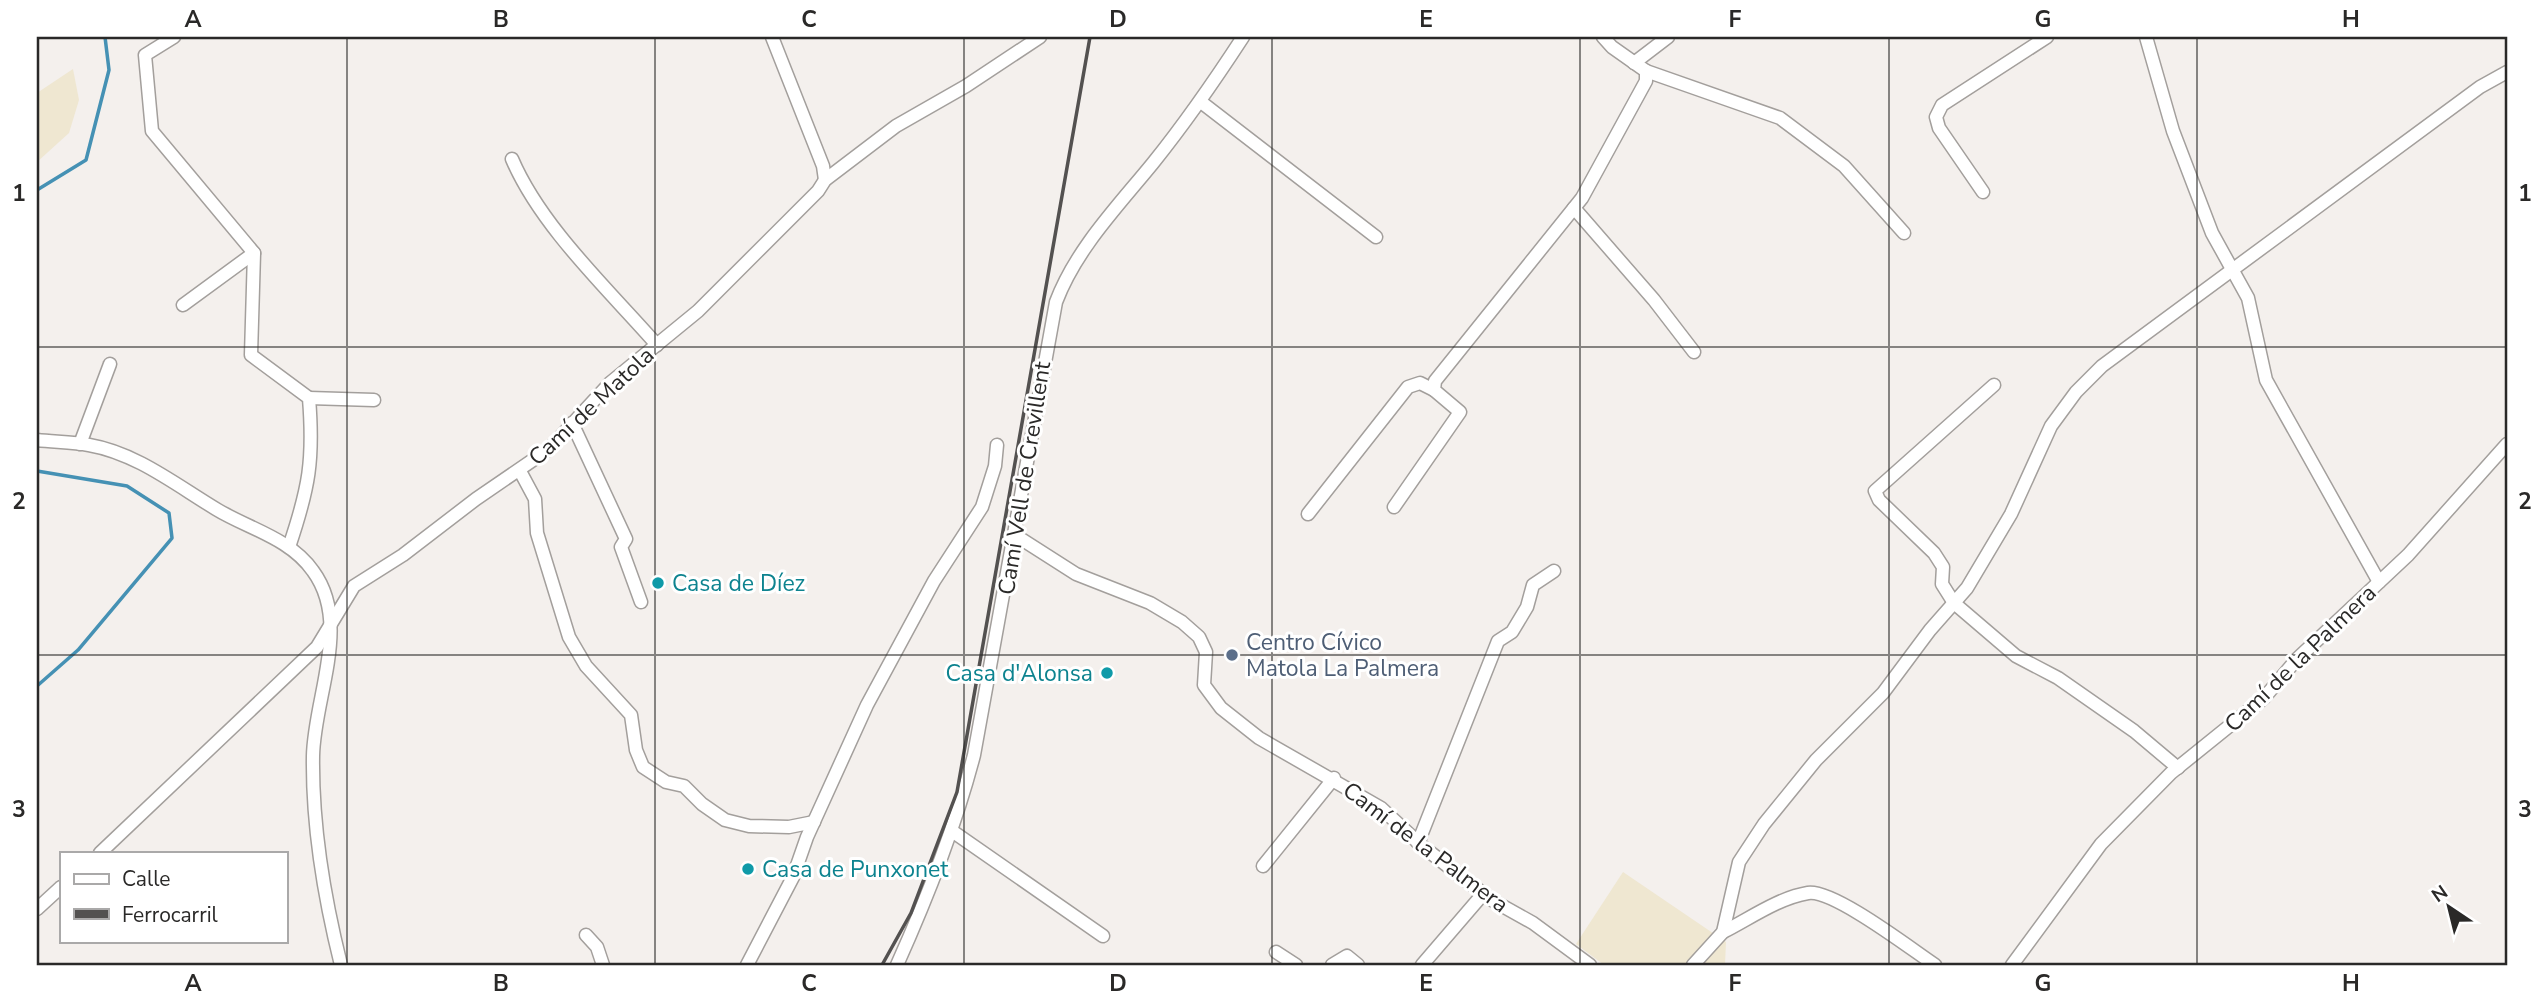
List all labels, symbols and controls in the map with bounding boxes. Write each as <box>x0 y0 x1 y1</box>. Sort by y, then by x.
text: A <box>184 4 202 35</box>
text: B <box>493 4 509 35</box>
text: C <box>801 4 817 35</box>
text: D <box>1109 4 1127 35</box>
text: E <box>1419 4 1433 35</box>
text: F <box>1729 4 1742 35</box>
text: G <box>2035 4 2051 35</box>
text: H <box>2342 4 2360 35</box>
text: 1 <box>12 178 26 209</box>
text: 1 <box>2518 178 2532 209</box>
street label: Camí de Matola <box>522 340 661 473</box>
street label: Camí Vell de Crevillent <box>991 358 1058 597</box>
text: 2 <box>12 486 26 517</box>
text: 2 <box>2518 486 2532 517</box>
place label: Casa de Díez <box>672 568 805 599</box>
marker: Casa de Díez <box>650 575 666 591</box>
street label: Camí de la Palmera <box>2218 578 2383 739</box>
place label: Centro Cívico Matola La Palmera <box>1246 627 1439 684</box>
marker: Centro Cívico Matola La Palmera <box>1224 647 1240 663</box>
place label: Casa d'Alonsa <box>945 658 1093 689</box>
marker: Casa d'Alonsa <box>1099 665 1115 681</box>
street label: Camí de la Palmera <box>1337 775 1515 920</box>
text: 3 <box>12 794 26 825</box>
text: 3 <box>2518 794 2532 825</box>
legend <box>60 852 287 942</box>
place label: Casa de Punxonet <box>762 854 949 885</box>
marker: Casa de Punxonet <box>740 861 756 877</box>
text: Calle <box>122 865 170 893</box>
north arrow <box>2414 872 2484 942</box>
text: N <box>2427 879 2453 909</box>
text: Ferrocarril <box>122 901 219 929</box>
text: A <box>184 968 202 999</box>
text: B <box>493 968 509 999</box>
text: C <box>801 968 817 999</box>
text: D <box>1109 968 1127 999</box>
text: E <box>1419 968 1433 999</box>
text: F <box>1729 968 1742 999</box>
text: G <box>2035 968 2051 999</box>
text: H <box>2342 968 2360 999</box>

